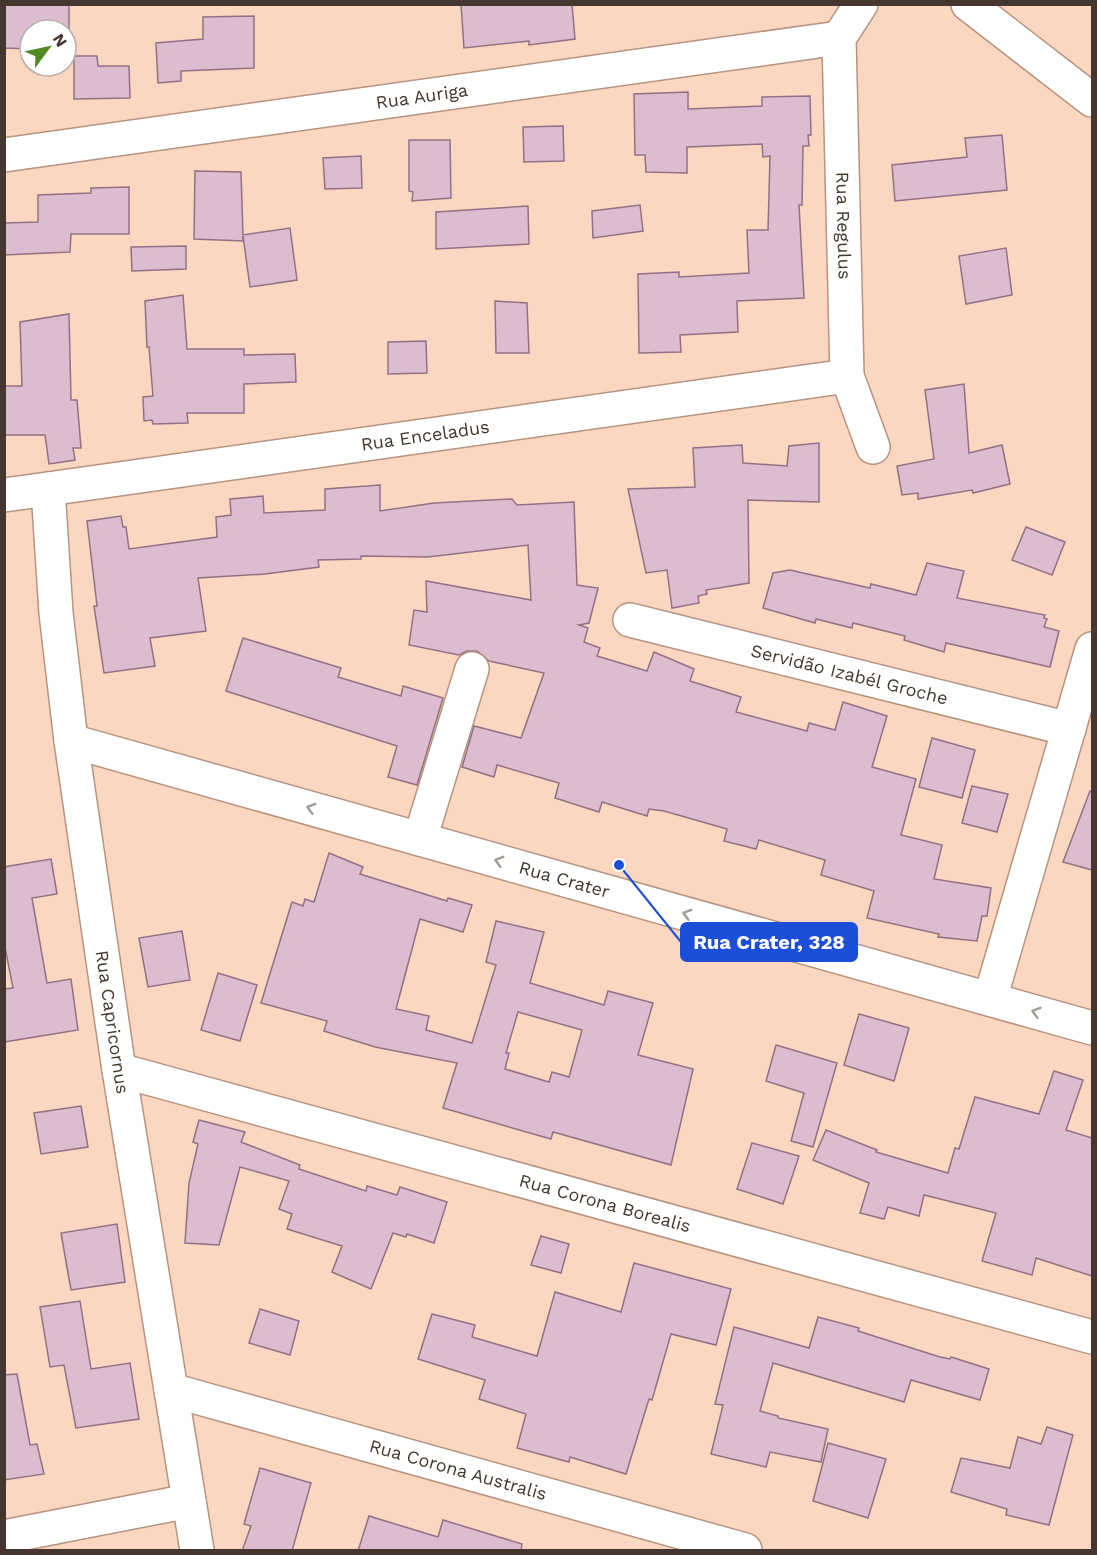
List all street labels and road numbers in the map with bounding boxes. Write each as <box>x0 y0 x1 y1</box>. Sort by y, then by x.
street label: Rua Auriga <box>374 79 469 113</box>
street label: Rua Regulus <box>832 171 856 280</box>
street label: Rua Enceladus <box>360 416 491 455</box>
street label: Servidão Izabél Groche <box>749 639 950 709</box>
street label: Rua Crater <box>517 856 612 902</box>
street label: Rua Capricornus <box>92 949 134 1095</box>
street label: Rua Corona Borealis <box>517 1169 693 1236</box>
street label: Rua Corona Australis <box>367 1435 549 1504</box>

